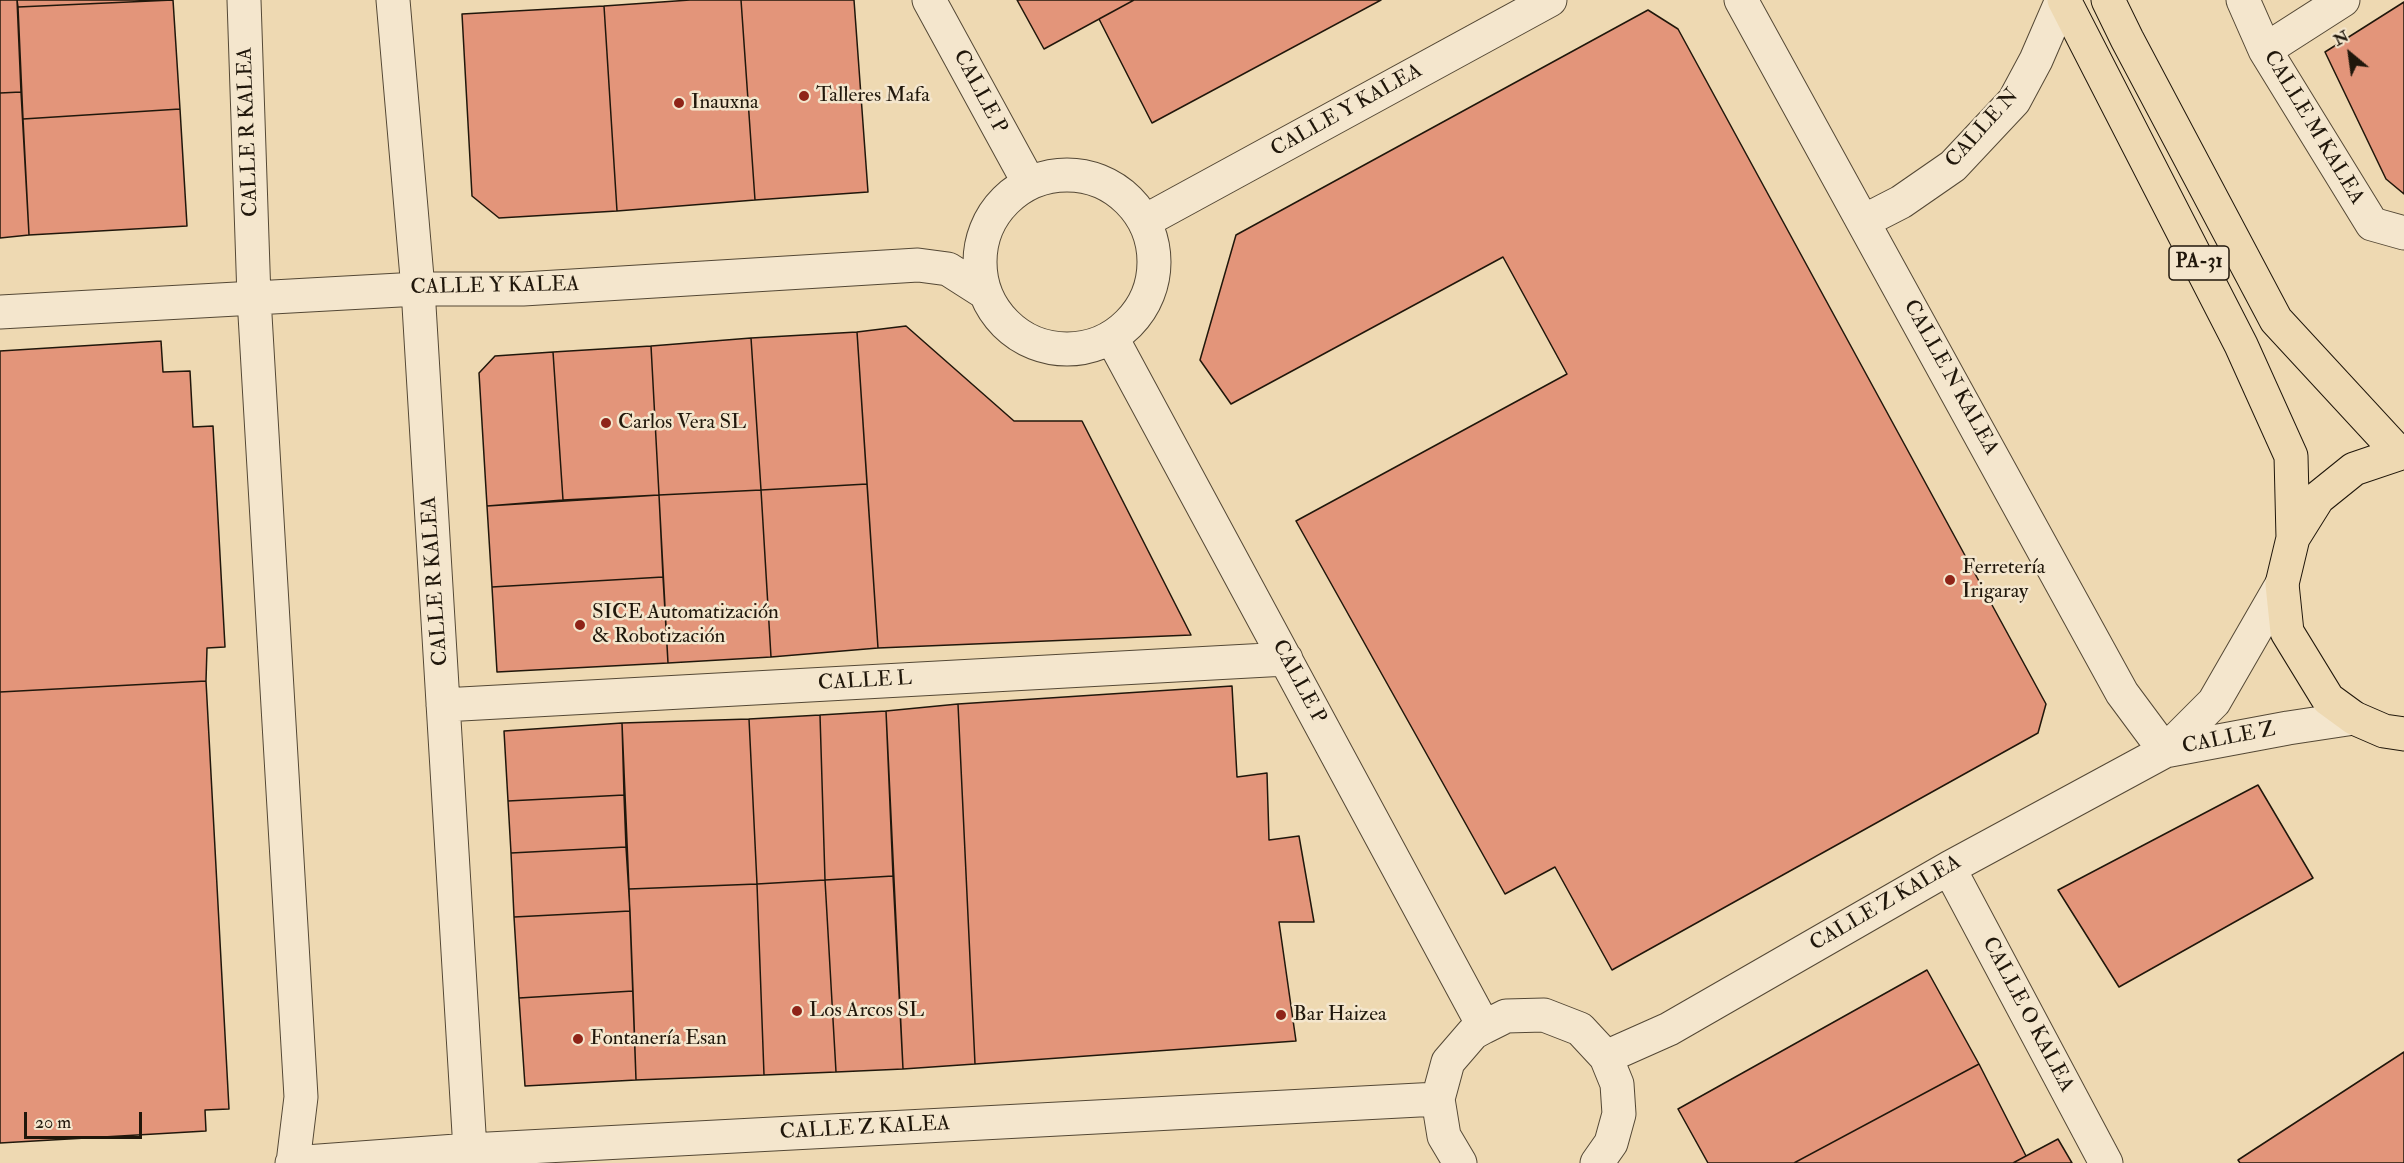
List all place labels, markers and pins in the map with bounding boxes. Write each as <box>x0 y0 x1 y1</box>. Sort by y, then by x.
place label: Talleres Mafa <box>816 83 930 109</box>
marker: Talleres Mafa <box>797 89 811 103</box>
place label: Inauxna <box>691 90 759 116</box>
marker: Inauxna <box>672 96 686 110</box>
place label: Carlos Vera SL <box>618 410 746 436</box>
marker: Carlos Vera SL <box>599 416 613 430</box>
place label: Ferretería Irigaray <box>1962 555 2045 605</box>
marker: Ferretería Irigaray <box>1943 573 1957 587</box>
place label: SICE Automatización & Robotización <box>592 600 779 650</box>
marker: SICE Automatización & Robotización <box>573 618 587 632</box>
place label: Los Arcos SL <box>809 998 924 1024</box>
place label: Bar Haizea <box>1293 1002 1387 1028</box>
marker: Los Arcos SL <box>790 1004 804 1018</box>
marker: Bar Haizea <box>1274 1008 1288 1022</box>
place label: Fontanería Esan <box>590 1026 727 1052</box>
marker: Fontanería Esan <box>571 1032 585 1046</box>

